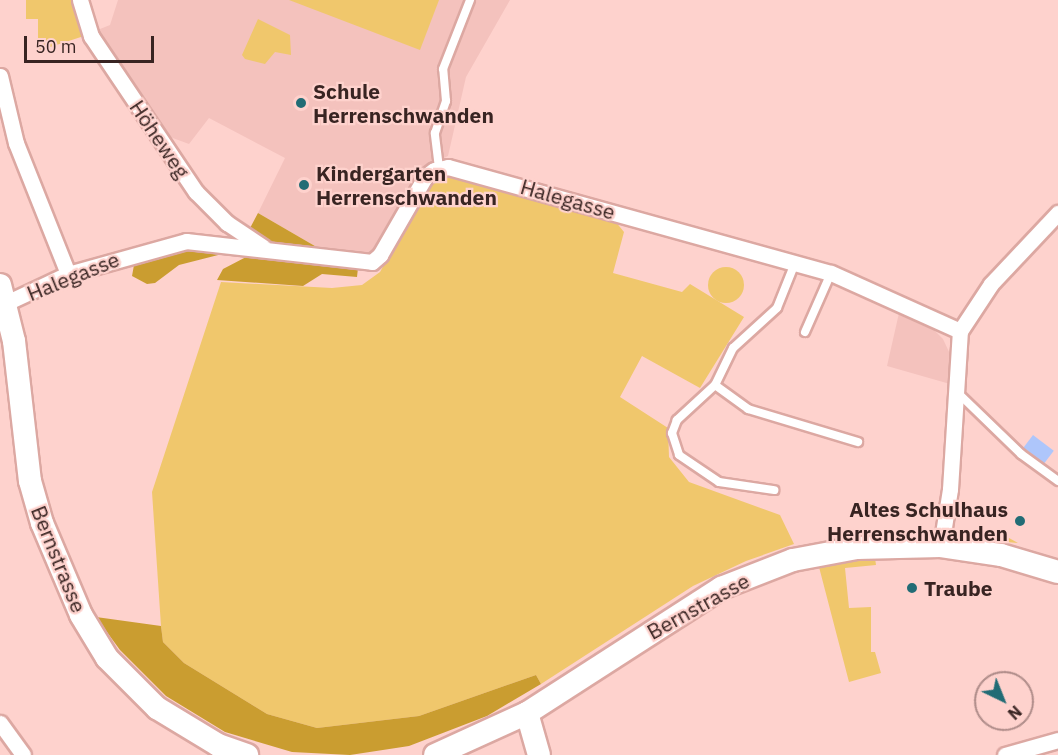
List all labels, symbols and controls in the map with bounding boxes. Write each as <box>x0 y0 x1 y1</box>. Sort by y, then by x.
scale bar <box>27 24 158 62</box>
text: 50 m <box>35 35 77 58</box>
place label: Schule Herrenschwanden <box>313 78 494 128</box>
street label: Höheweg <box>125 95 195 183</box>
marker: Schule Herrenschwanden <box>294 96 308 110</box>
place label: Kindergarten Herrenschwanden <box>316 160 497 210</box>
street label: Halegasse <box>518 173 618 225</box>
marker: Kindergarten Herrenschwanden <box>297 178 311 192</box>
street label: Halegasse <box>23 246 123 306</box>
place label: Altes Schulhaus Herrenschwanden <box>827 496 1008 546</box>
street label: Bernstrasse <box>26 502 92 616</box>
marker: Altes Schulhaus Herrenschwanden <box>1013 514 1027 528</box>
street label: Bernstrasse <box>642 568 754 644</box>
place label: Traube <box>924 575 993 601</box>
marker: Traube <box>905 581 919 595</box>
north arrow <box>974 671 1034 731</box>
text: N <box>1004 701 1026 724</box>

